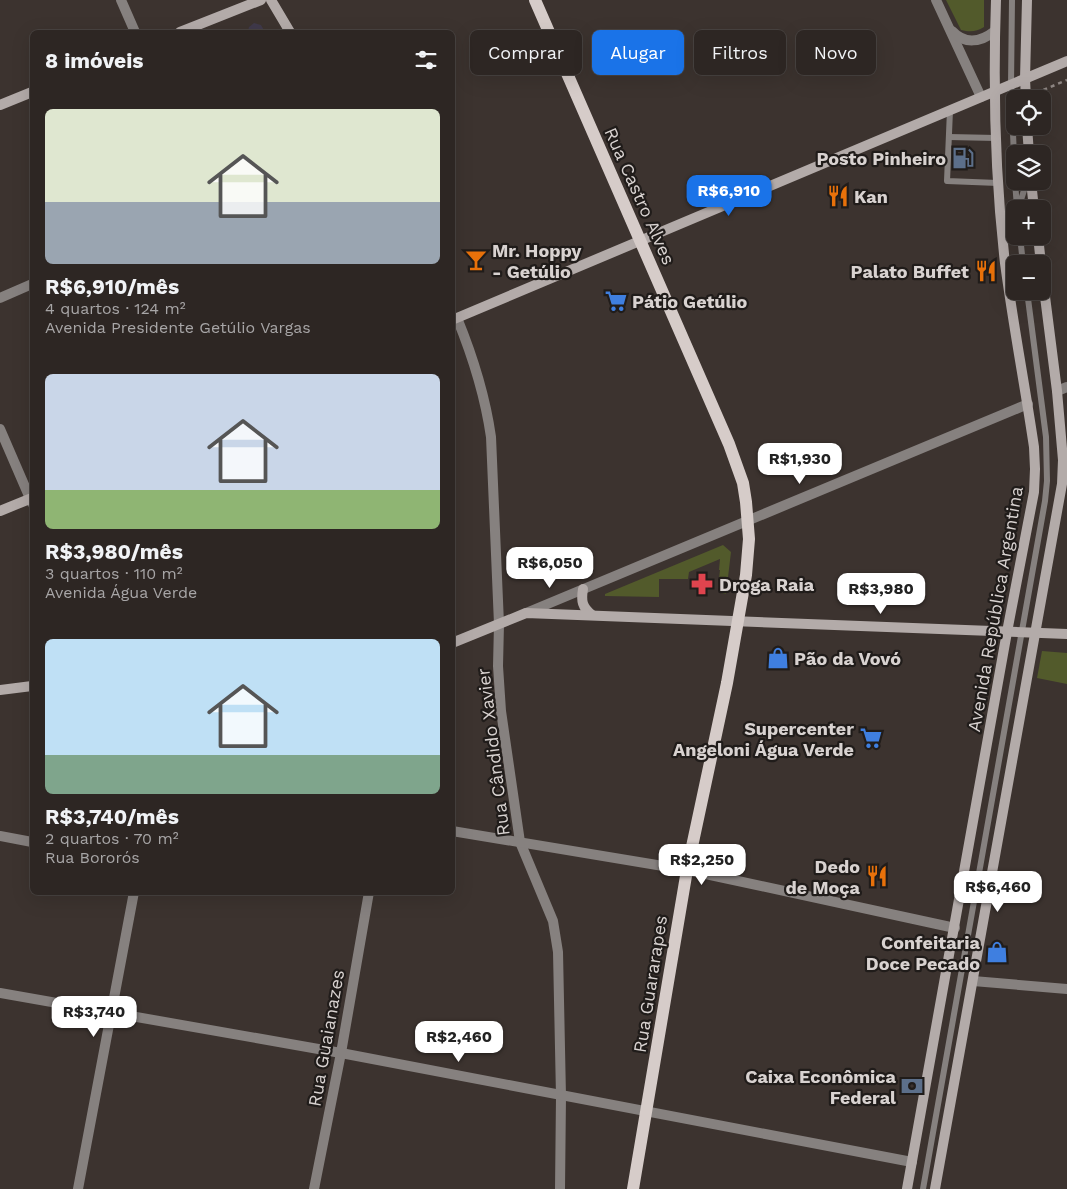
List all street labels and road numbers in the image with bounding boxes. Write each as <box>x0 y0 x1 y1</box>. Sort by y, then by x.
street label: Rua Castro Alves <box>600 124 680 268</box>
street label: Avenida República Argentina <box>963 485 1027 733</box>
street label: Rua Cândido Xavier <box>472 667 514 837</box>
street label: Rua Guararapes <box>629 914 671 1054</box>
street label: Rua Guaianazes <box>304 968 348 1108</box>

